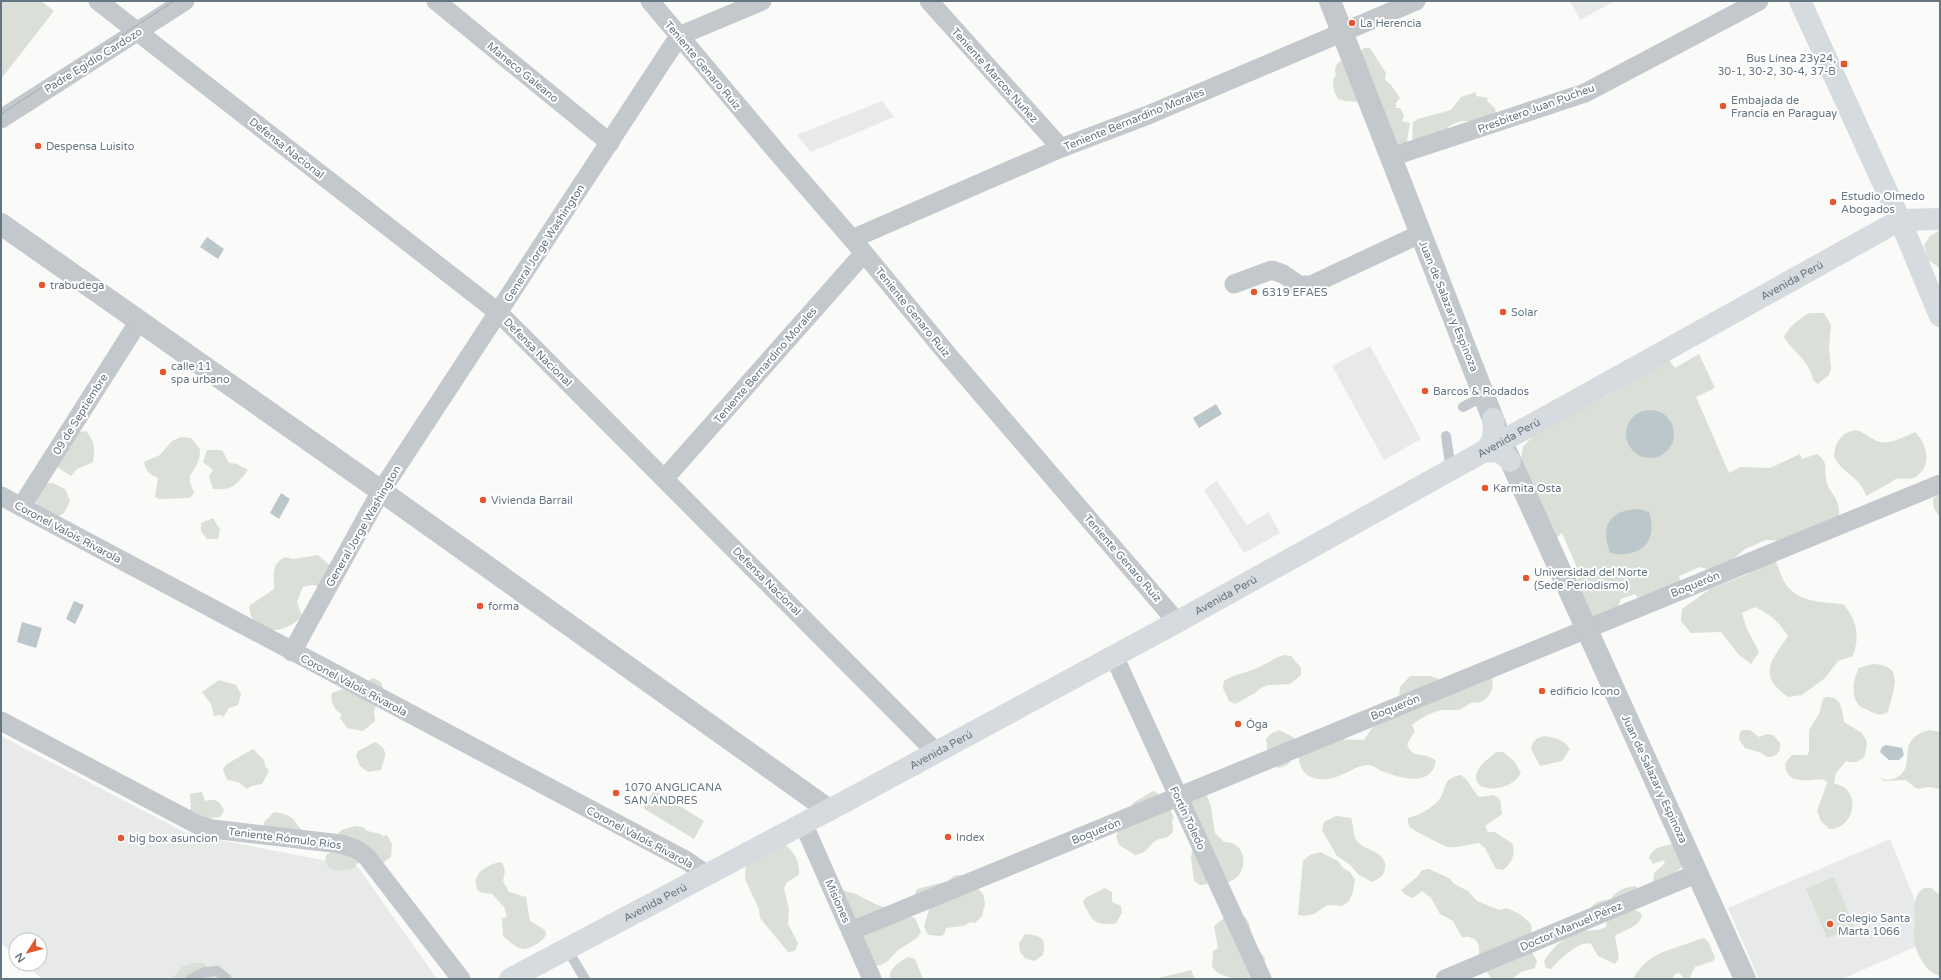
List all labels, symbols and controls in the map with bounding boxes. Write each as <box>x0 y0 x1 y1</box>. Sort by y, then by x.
place label: La Herencia <box>1360 17 1422 30</box>
street label: Teniente Genaro Ruiz <box>662 18 744 113</box>
marker: La Herencia <box>1347 18 1357 28</box>
street label: Padre Egidio Cardozo <box>42 25 145 96</box>
street label: Teniente Marcos Nuñez <box>949 25 1041 126</box>
street label: Maneco Galeano <box>484 40 561 105</box>
place label: Bus Línea 23y24, 30-1, 30-2, 30-4, 37-B <box>1717 52 1836 78</box>
marker: Bus Línea 23y24, 30-1, 30-2, 30-4, 37-B <box>1839 59 1849 69</box>
street label: Presbítero Juan Pucheu <box>1476 81 1596 136</box>
street label: Teniente Bernardino Morales <box>1062 85 1206 154</box>
place label: Embajada de Francia en Paraguay <box>1731 94 1837 120</box>
marker: Embajada de Francia en Paraguay <box>1718 101 1728 111</box>
street label: Defensa Nacional <box>247 115 327 182</box>
place label: Despensa Luisito <box>46 140 135 153</box>
marker: Despensa Luisito <box>33 141 43 151</box>
street label: General Jorge Washington <box>501 182 587 305</box>
place label: Estudio Olmedo Abogados <box>1841 190 1925 216</box>
marker: Estudio Olmedo Abogados <box>1828 197 1838 207</box>
street label: Juan de Salazar y Espinoza <box>1416 239 1481 373</box>
street label: Avenida Perú <box>1758 258 1826 303</box>
street label: Teniente Genaro Ruiz <box>872 265 953 360</box>
place label: trabudega <box>50 279 105 292</box>
marker: trabudega <box>37 280 47 290</box>
place label: 6319 EFAES <box>1262 286 1328 299</box>
marker: 6319 EFAES <box>1249 287 1259 297</box>
street label: Teniente Bernardino Morales <box>711 304 820 426</box>
place label: Solar <box>1511 306 1538 319</box>
marker: Solar <box>1498 307 1508 317</box>
street label: Defensa Nacional <box>501 315 575 389</box>
place label: calle 11 spa urbano <box>171 360 230 386</box>
marker: calle 11 spa urbano <box>158 367 168 377</box>
street label: 09 de Septiembre <box>50 371 111 457</box>
place label: Barcos & Rodados <box>1433 385 1529 398</box>
marker: Barcos & Rodados <box>1420 386 1430 396</box>
street label: Avenida Perú <box>1475 415 1542 461</box>
street label: General Jorge Washington <box>323 463 404 589</box>
place label: Karmita Osta <box>1493 482 1561 495</box>
marker: Karmita Osta <box>1480 483 1490 493</box>
place label: Vivienda Barrail <box>491 494 573 507</box>
marker: Vivienda Barrail <box>478 495 488 505</box>
street label: Coronel Valois Rivarola <box>12 499 123 566</box>
street label: Teniente Genaro Ruiz <box>1081 512 1164 605</box>
street label: Defensa Nacional <box>730 544 804 618</box>
place label: Universidad del Norte (Sede Periodismo) <box>1534 566 1647 592</box>
street label: Boquerón <box>1669 569 1722 600</box>
street label: Avenida Perú <box>1192 573 1259 618</box>
marker: Universidad del Norte (Sede Periodismo) <box>1521 573 1531 583</box>
place label: forma <box>488 600 519 613</box>
marker: forma <box>475 601 485 611</box>
street label: Coronel Valois Rivarola <box>298 652 409 719</box>
place label: edificio Icono <box>1550 685 1620 698</box>
marker: edificio Icono <box>1537 686 1547 696</box>
street label: Boquerón <box>1369 692 1422 723</box>
street label: Juan de Salazar y Espinoza <box>1619 713 1690 845</box>
place label: Óga <box>1246 717 1268 731</box>
marker: Óga <box>1233 719 1243 729</box>
street label: Avenida Perú <box>907 728 975 772</box>
place label: 1070 ANGLICANA SAN ANDRES <box>624 781 722 807</box>
street label: Fortín Toledo <box>1167 784 1208 852</box>
marker: 1070 ANGLICANA SAN ANDRES <box>611 788 621 798</box>
street label: Coronel Valois Rivarola <box>584 804 695 871</box>
street label: Boquerón <box>1070 816 1123 847</box>
street label: Teniente Rómulo Ríos <box>228 825 342 852</box>
place label: Index <box>956 831 985 844</box>
place label: big box asuncion <box>129 832 218 845</box>
marker: Index <box>943 832 953 842</box>
marker: big box asuncion <box>116 833 126 843</box>
street label: Misiones <box>822 877 853 925</box>
street label: Avenida Perú <box>621 881 689 925</box>
street label: Doctor Manuel Pérez <box>1518 899 1625 954</box>
place label: Colegio Santa Marta 1066 <box>1838 912 1910 938</box>
marker: Colegio Santa Marta 1066 <box>1825 919 1835 929</box>
north arrow <box>8 932 48 972</box>
text: N <box>12 950 28 965</box>

